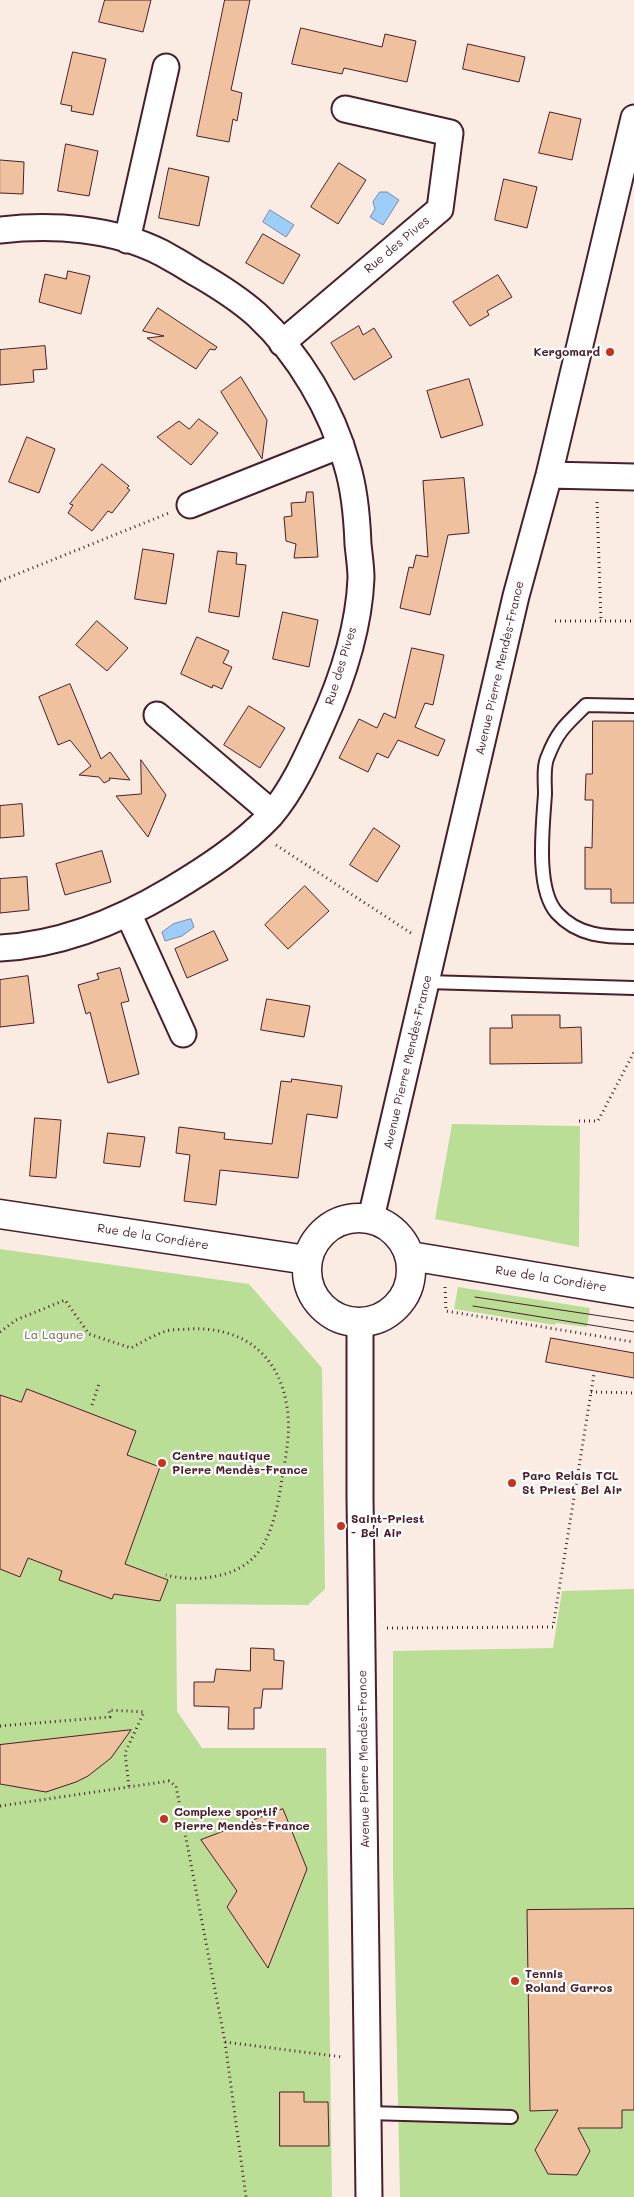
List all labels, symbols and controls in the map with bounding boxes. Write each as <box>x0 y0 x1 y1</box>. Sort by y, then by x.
street label: Rue des Pives <box>361 214 433 276</box>
place label: Kergomard <box>534 345 600 359</box>
marker: Kergomard <box>604 346 616 358</box>
street label: Avenue Pierre Mendès-France <box>473 580 527 756</box>
street label: Rue des Pives <box>322 625 360 707</box>
street label: Avenue Pierre Mendès-France <box>381 974 435 1150</box>
street label: Rue de la Cordière <box>96 1221 210 1253</box>
street label: Rue de la Cordière <box>494 1263 608 1295</box>
park label: La Lagune <box>24 1328 84 1342</box>
place label: Centre nautique Pierre Mendès-France <box>172 1449 308 1477</box>
marker: Centre nautique Pierre Mendès-France <box>156 1457 168 1469</box>
place label: Parc Relais TCL St Priest Bel Air <box>522 1469 622 1497</box>
marker: Parc Relais TCL St Priest Bel Air <box>506 1477 518 1489</box>
place label: Saint-Priest - Bel Air <box>351 1512 424 1540</box>
marker: Saint-Priest - Bel Air <box>335 1520 347 1532</box>
street label: Avenue Pierre Mendès-France <box>355 1670 373 1848</box>
place label: Complexe sportif Pierre Mendès-France <box>174 1805 310 1833</box>
marker: Complexe sportif Pierre Mendès-France <box>158 1813 170 1825</box>
place label: Tennis Roland Garros <box>525 1967 612 1995</box>
marker: Tennis Roland Garros <box>509 1975 521 1987</box>

